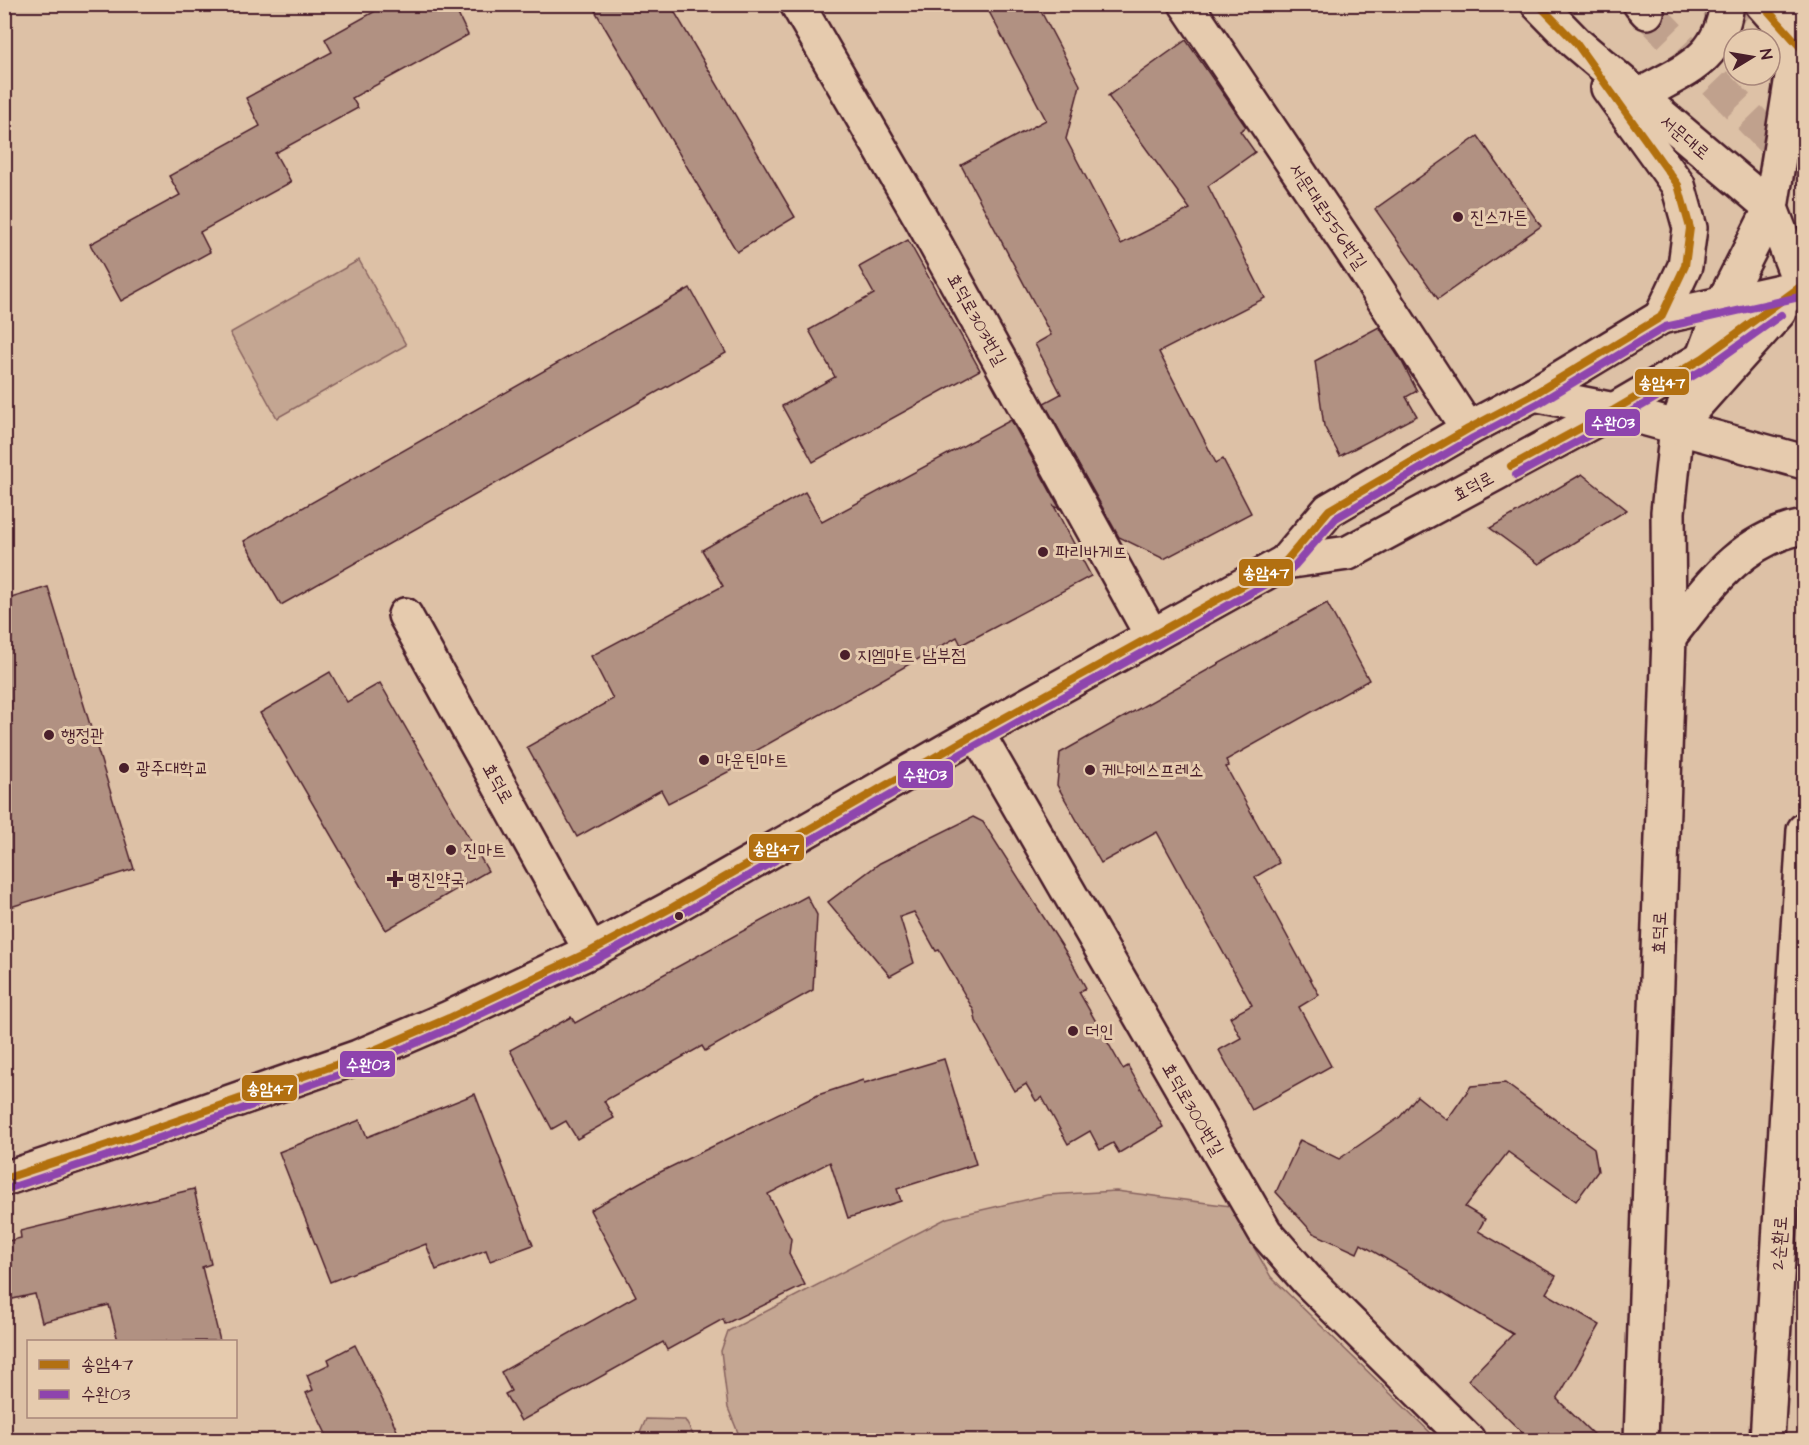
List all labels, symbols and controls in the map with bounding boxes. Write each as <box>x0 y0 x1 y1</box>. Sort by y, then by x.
north arrow <box>1722 27 1782 87</box>
text: N <box>1754 47 1777 61</box>
street label: 서문대로 <box>1654 109 1715 166</box>
street label: 서문대로556번길 <box>1283 158 1373 275</box>
place label: 진스가든 <box>1470 205 1528 230</box>
marker: 진스가든 <box>1451 210 1465 224</box>
street label: 효덕로303번길 <box>941 269 1012 370</box>
line badge: 송암47 <box>1634 368 1690 396</box>
text: 송암47 <box>1639 372 1685 394</box>
line badge: 수완03 <box>1584 408 1641 437</box>
text: 수완03 <box>1591 412 1636 434</box>
street label: 효덕로 <box>1448 465 1498 508</box>
place label: 파리바게뜨 <box>1055 540 1127 565</box>
marker: 파리바게뜨 <box>1036 545 1050 559</box>
line badge: 송암47 <box>1238 558 1294 587</box>
text: 송암47 <box>1243 562 1289 584</box>
place label: 지엠마트 남부점 <box>857 643 966 668</box>
marker: 지엠마트 남부점 <box>838 648 852 662</box>
place label: 행정관 <box>61 723 104 748</box>
marker: 행정관 <box>42 728 56 742</box>
place label: 마운틴마트 <box>716 748 788 773</box>
marker: 마운틴마트 <box>697 753 711 767</box>
place label: 광주대학교 <box>136 756 208 781</box>
street label: 효덕로 <box>476 758 519 808</box>
place label: 케냐에스프레소 <box>1102 758 1203 783</box>
line badge: 수완03 <box>897 760 954 789</box>
marker: 광주대학교 <box>117 761 131 775</box>
marker: 케냐에스프레소 <box>1083 763 1097 777</box>
text: 수완03 <box>903 764 948 786</box>
line badge: 송암47 <box>748 833 805 862</box>
place label: 진마트 <box>463 838 506 863</box>
text: 송암47 <box>753 838 799 860</box>
marker: 진마트 <box>444 843 458 857</box>
place label: 명진약국 <box>407 867 465 892</box>
marker: 명진약국 <box>388 872 402 886</box>
unlabelled marker <box>673 910 685 922</box>
street label: 효덕로 <box>1646 911 1673 955</box>
place label: 더인 <box>1085 1019 1114 1044</box>
marker: 더인 <box>1066 1024 1080 1038</box>
line badge: 수완03 <box>339 1050 396 1078</box>
text: 수완03 <box>346 1054 391 1076</box>
street label: 효덕로300번길 <box>1156 1058 1230 1161</box>
line badge: 송암47 <box>241 1074 298 1102</box>
text: 송암47 <box>247 1078 293 1100</box>
street label: 2순환로 <box>1765 1215 1794 1271</box>
legend <box>27 1340 237 1418</box>
text: 송암47 <box>81 1352 133 1377</box>
text: 수완03 <box>81 1382 130 1407</box>

